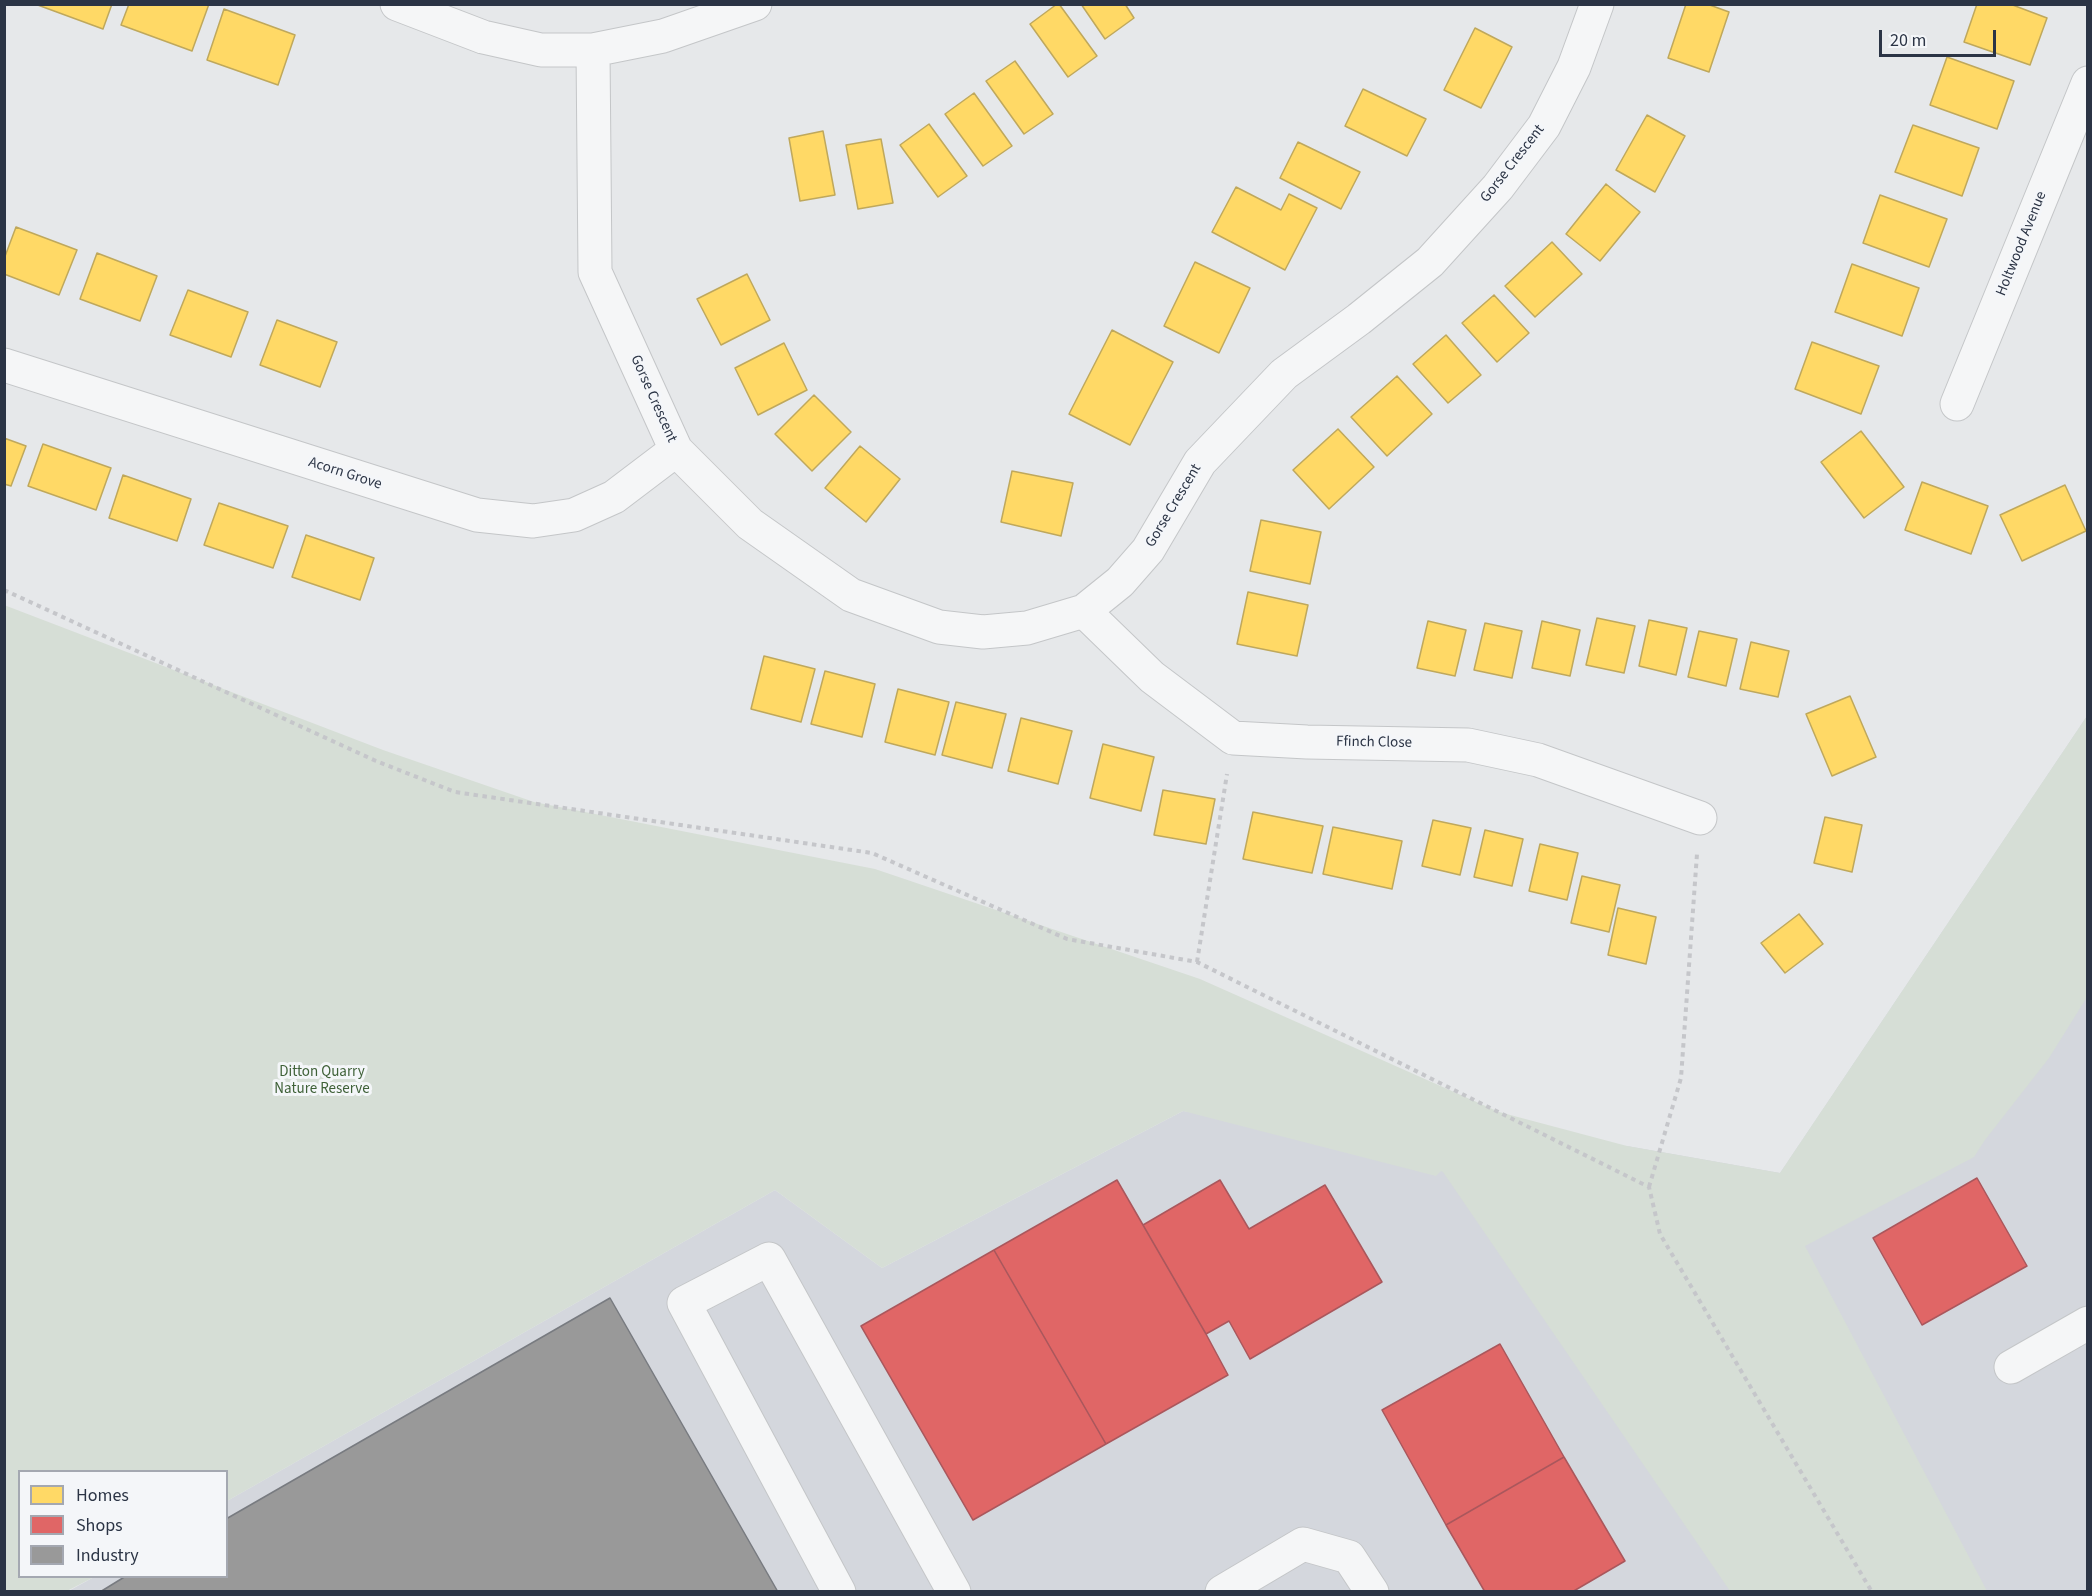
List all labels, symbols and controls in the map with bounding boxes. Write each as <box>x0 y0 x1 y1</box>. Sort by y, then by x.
scale bar <box>1882 18 1999 56</box>
text: 20 m <box>1890 28 1926 53</box>
street label: Gorse Crescent <box>1477 121 1549 207</box>
street label: Holtwood Avenue <box>1993 189 2051 299</box>
street label: Gorse Crescent <box>626 352 680 446</box>
street label: Acorn Grove <box>306 454 384 494</box>
street label: Gorse Crescent <box>1142 461 1206 551</box>
street label: Ffinch Close <box>1336 733 1412 753</box>
park label: Ditton Quarry Nature Reserve <box>274 1064 370 1099</box>
legend <box>18 1470 228 1578</box>
text: Homes <box>76 1483 129 1508</box>
text: Shops <box>76 1513 123 1538</box>
text: Industry <box>76 1543 139 1568</box>

